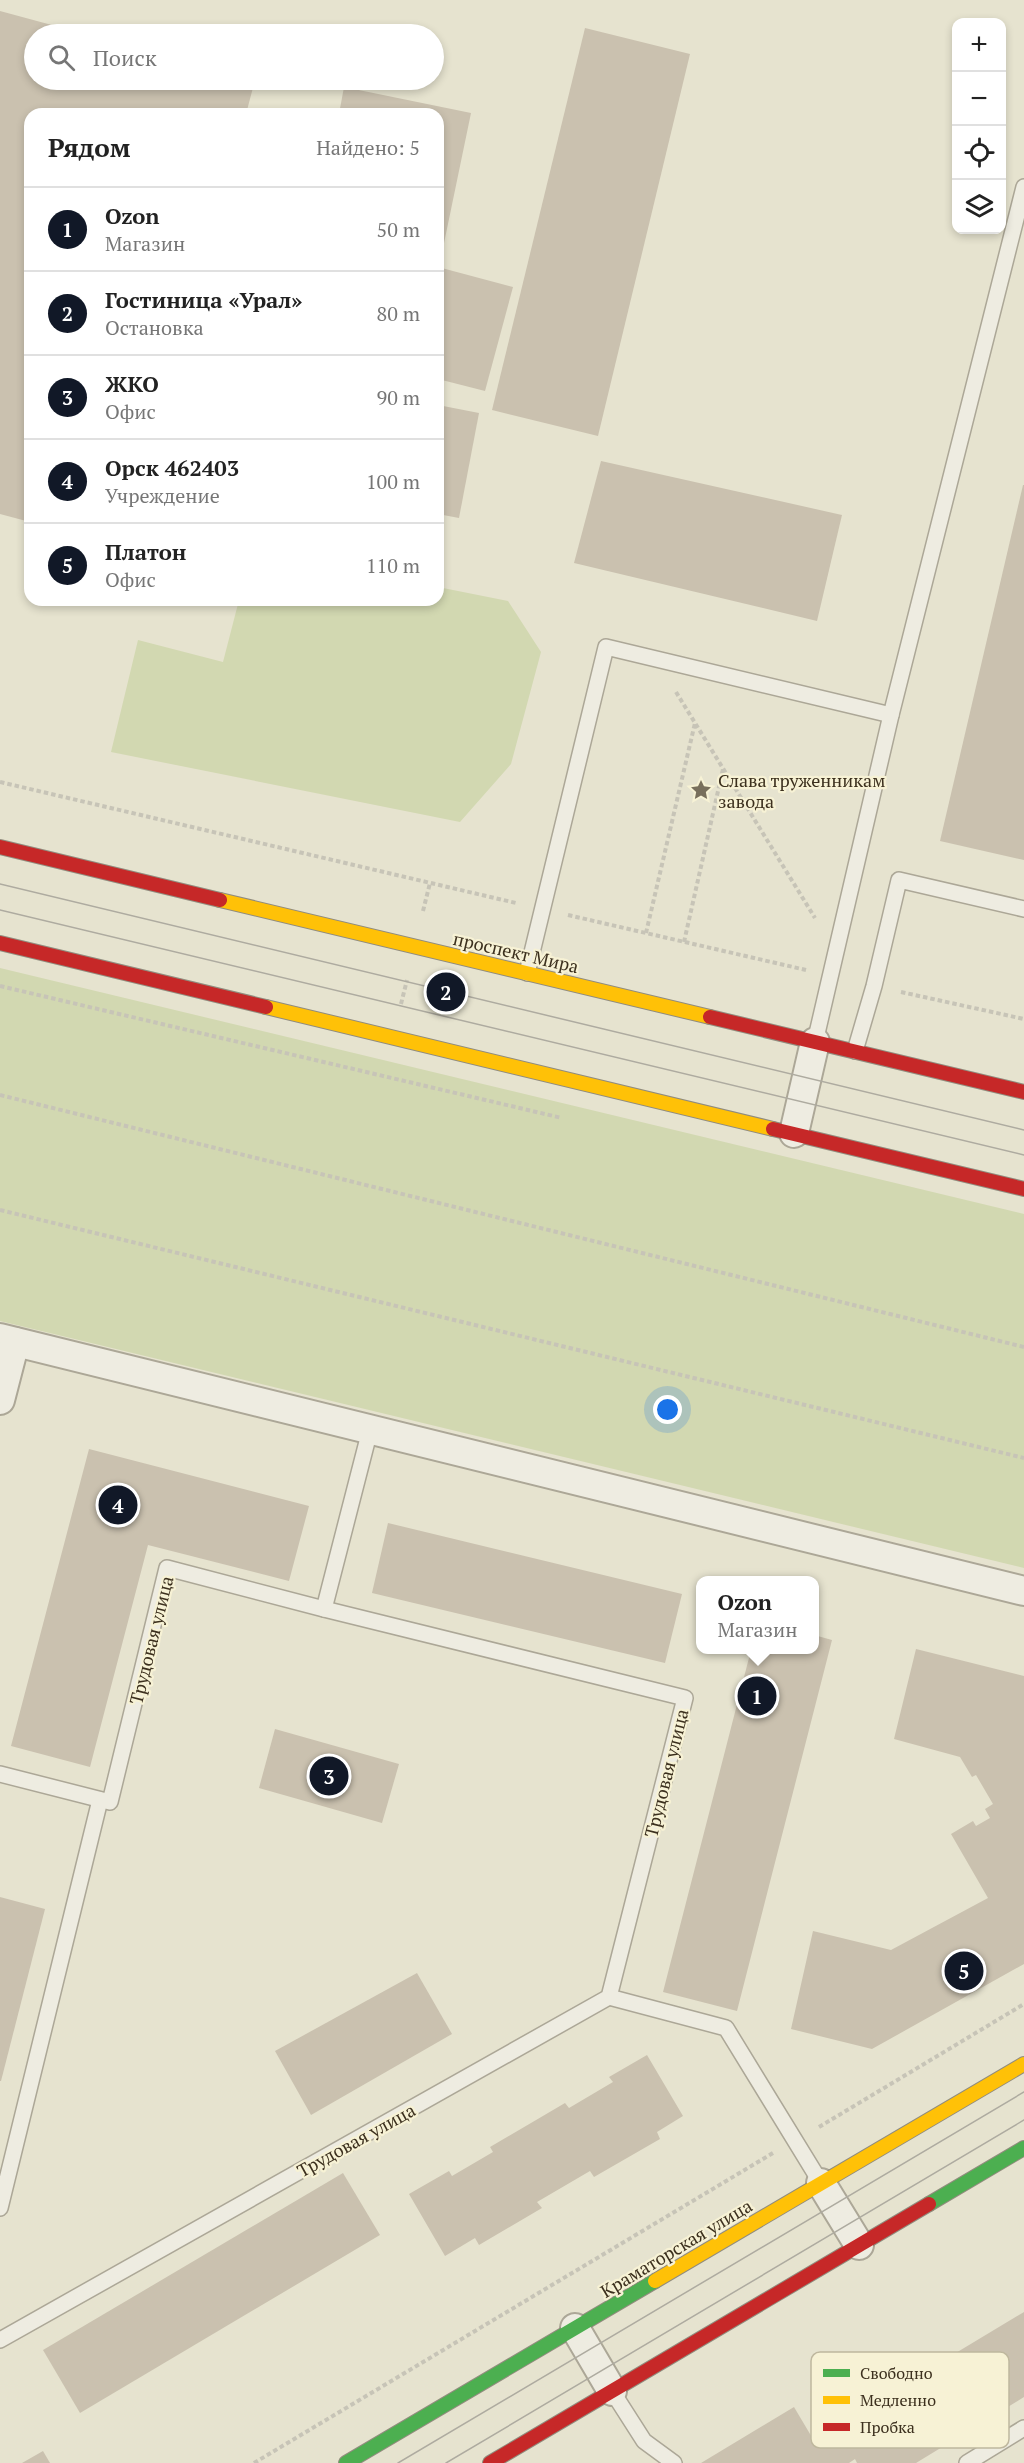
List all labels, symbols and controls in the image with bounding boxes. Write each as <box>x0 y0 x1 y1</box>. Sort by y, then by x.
map controls <box>952 18 1006 234</box>
button: + <box>952 18 1006 72</box>
search box <box>24 24 444 90</box>
icon: search <box>45 41 78 74</box>
text: Поиск <box>93 43 157 72</box>
button: − <box>952 72 1006 126</box>
button: locate <box>952 126 1006 180</box>
text: Рядом <box>48 130 131 164</box>
text: Найдено: 5 <box>316 134 420 161</box>
button: layers <box>952 180 1006 234</box>
text: Ozon <box>105 201 159 230</box>
text: 1 <box>62 216 73 243</box>
text: 50 m <box>377 216 420 243</box>
text: Магазин <box>105 230 185 257</box>
text: Гостиница «Урал» <box>105 285 302 314</box>
text: 2 <box>62 300 73 327</box>
text: 80 m <box>377 300 420 327</box>
text: Остановка <box>105 314 204 341</box>
text: ЖКО <box>105 369 159 398</box>
text: 3 <box>62 384 73 411</box>
text: 90 m <box>377 384 420 411</box>
text: Офис <box>105 398 156 425</box>
text: Орск 462403 <box>105 453 239 482</box>
text: 4 <box>62 468 73 495</box>
text: 100 m <box>366 468 420 495</box>
text: Учреждение <box>105 482 220 509</box>
text: Платон <box>105 537 186 566</box>
text: 5 <box>62 552 73 579</box>
text: 110 m <box>366 552 420 579</box>
text: Офис <box>105 566 156 593</box>
place label: Слава труженникам завода <box>718 768 885 813</box>
place icon: Слава труженникам завода <box>689 778 713 802</box>
street label: проспект Мира <box>451 926 581 978</box>
pin: 2 <box>426 970 466 1014</box>
your location <box>653 1395 682 1424</box>
pin: 4 <box>98 1482 138 1528</box>
street label: Трудовая улица <box>123 1573 179 1707</box>
popup <box>696 1576 819 1654</box>
text: Ozon <box>717 1587 772 1616</box>
text: Магазин <box>717 1616 798 1643</box>
pin: 1 <box>738 1674 777 1718</box>
street label: Трудовая улица <box>638 1706 694 1840</box>
pin: 3 <box>310 1754 348 1798</box>
pin: 5 <box>944 1948 984 1994</box>
street label: Трудовая улица <box>293 2098 419 2182</box>
street label: Краматорская улица <box>596 2193 756 2303</box>
legend <box>811 2352 1009 2448</box>
text: Свободно <box>860 2362 933 2384</box>
text: Медленно <box>860 2389 936 2411</box>
text: Пробка <box>860 2416 915 2438</box>

